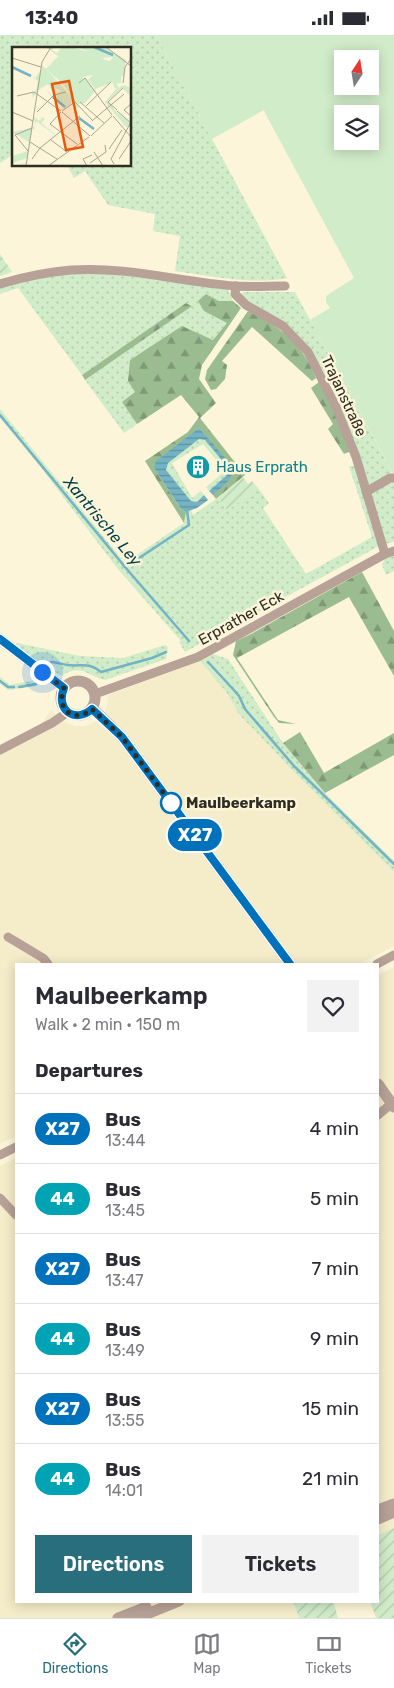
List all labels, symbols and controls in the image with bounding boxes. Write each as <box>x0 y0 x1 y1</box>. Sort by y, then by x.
text: 13:40 <box>25 6 78 29</box>
inset map <box>12 47 131 166</box>
north arrow <box>334 50 379 95</box>
map controls <box>334 50 379 150</box>
button: layers <box>334 105 379 150</box>
street label: Trajanstraße <box>317 353 371 439</box>
building icon: Haus Erprath <box>185 454 211 480</box>
place label: Haus Erprath <box>216 458 308 476</box>
water label: Xantrische Ley <box>59 472 146 571</box>
street label: Erprather Eck <box>195 587 287 649</box>
your location <box>30 660 55 685</box>
marker: Maulbeerkamp <box>160 792 182 814</box>
place label: Maulbeerkamp <box>186 794 296 812</box>
line badge: X27 <box>166 819 224 851</box>
text: X27 <box>178 824 212 846</box>
button: heart <box>307 980 359 1032</box>
text: Maulbeerkamp <box>35 982 208 1010</box>
text: Walk · 2 min · 150 m <box>35 1015 180 1034</box>
text: Departures <box>35 1059 143 1082</box>
text: Bus <box>105 1108 141 1131</box>
text: 4 min <box>310 1117 359 1140</box>
text: X27 <box>45 1118 80 1140</box>
text: 13:44 <box>105 1131 145 1150</box>
text: Bus <box>105 1178 141 1201</box>
text: 5 min <box>310 1187 359 1210</box>
text: 44 <box>50 1188 75 1210</box>
text: 13:45 <box>105 1201 145 1220</box>
text: Bus <box>105 1248 141 1271</box>
text: 7 min <box>312 1257 359 1280</box>
text: X27 <box>45 1258 80 1280</box>
text: 13:47 <box>105 1271 143 1290</box>
text: Bus <box>105 1318 141 1341</box>
text: 9 min <box>310 1327 359 1350</box>
text: 44 <box>50 1328 75 1350</box>
text: 13:49 <box>105 1341 145 1360</box>
text: Bus <box>105 1388 141 1411</box>
text: 15 min <box>302 1397 359 1420</box>
text: X27 <box>45 1398 80 1420</box>
text: 13:55 <box>105 1411 145 1430</box>
text: Bus <box>105 1458 141 1481</box>
text: 21 min <box>302 1467 359 1490</box>
text: 44 <box>50 1468 75 1490</box>
text: 14:01 <box>105 1481 143 1500</box>
button: Directions <box>35 1535 192 1593</box>
button: Tickets <box>202 1535 359 1593</box>
tab: Directions <box>42 1630 109 1677</box>
tab: Map <box>193 1630 221 1677</box>
tab: Tickets <box>305 1630 352 1677</box>

